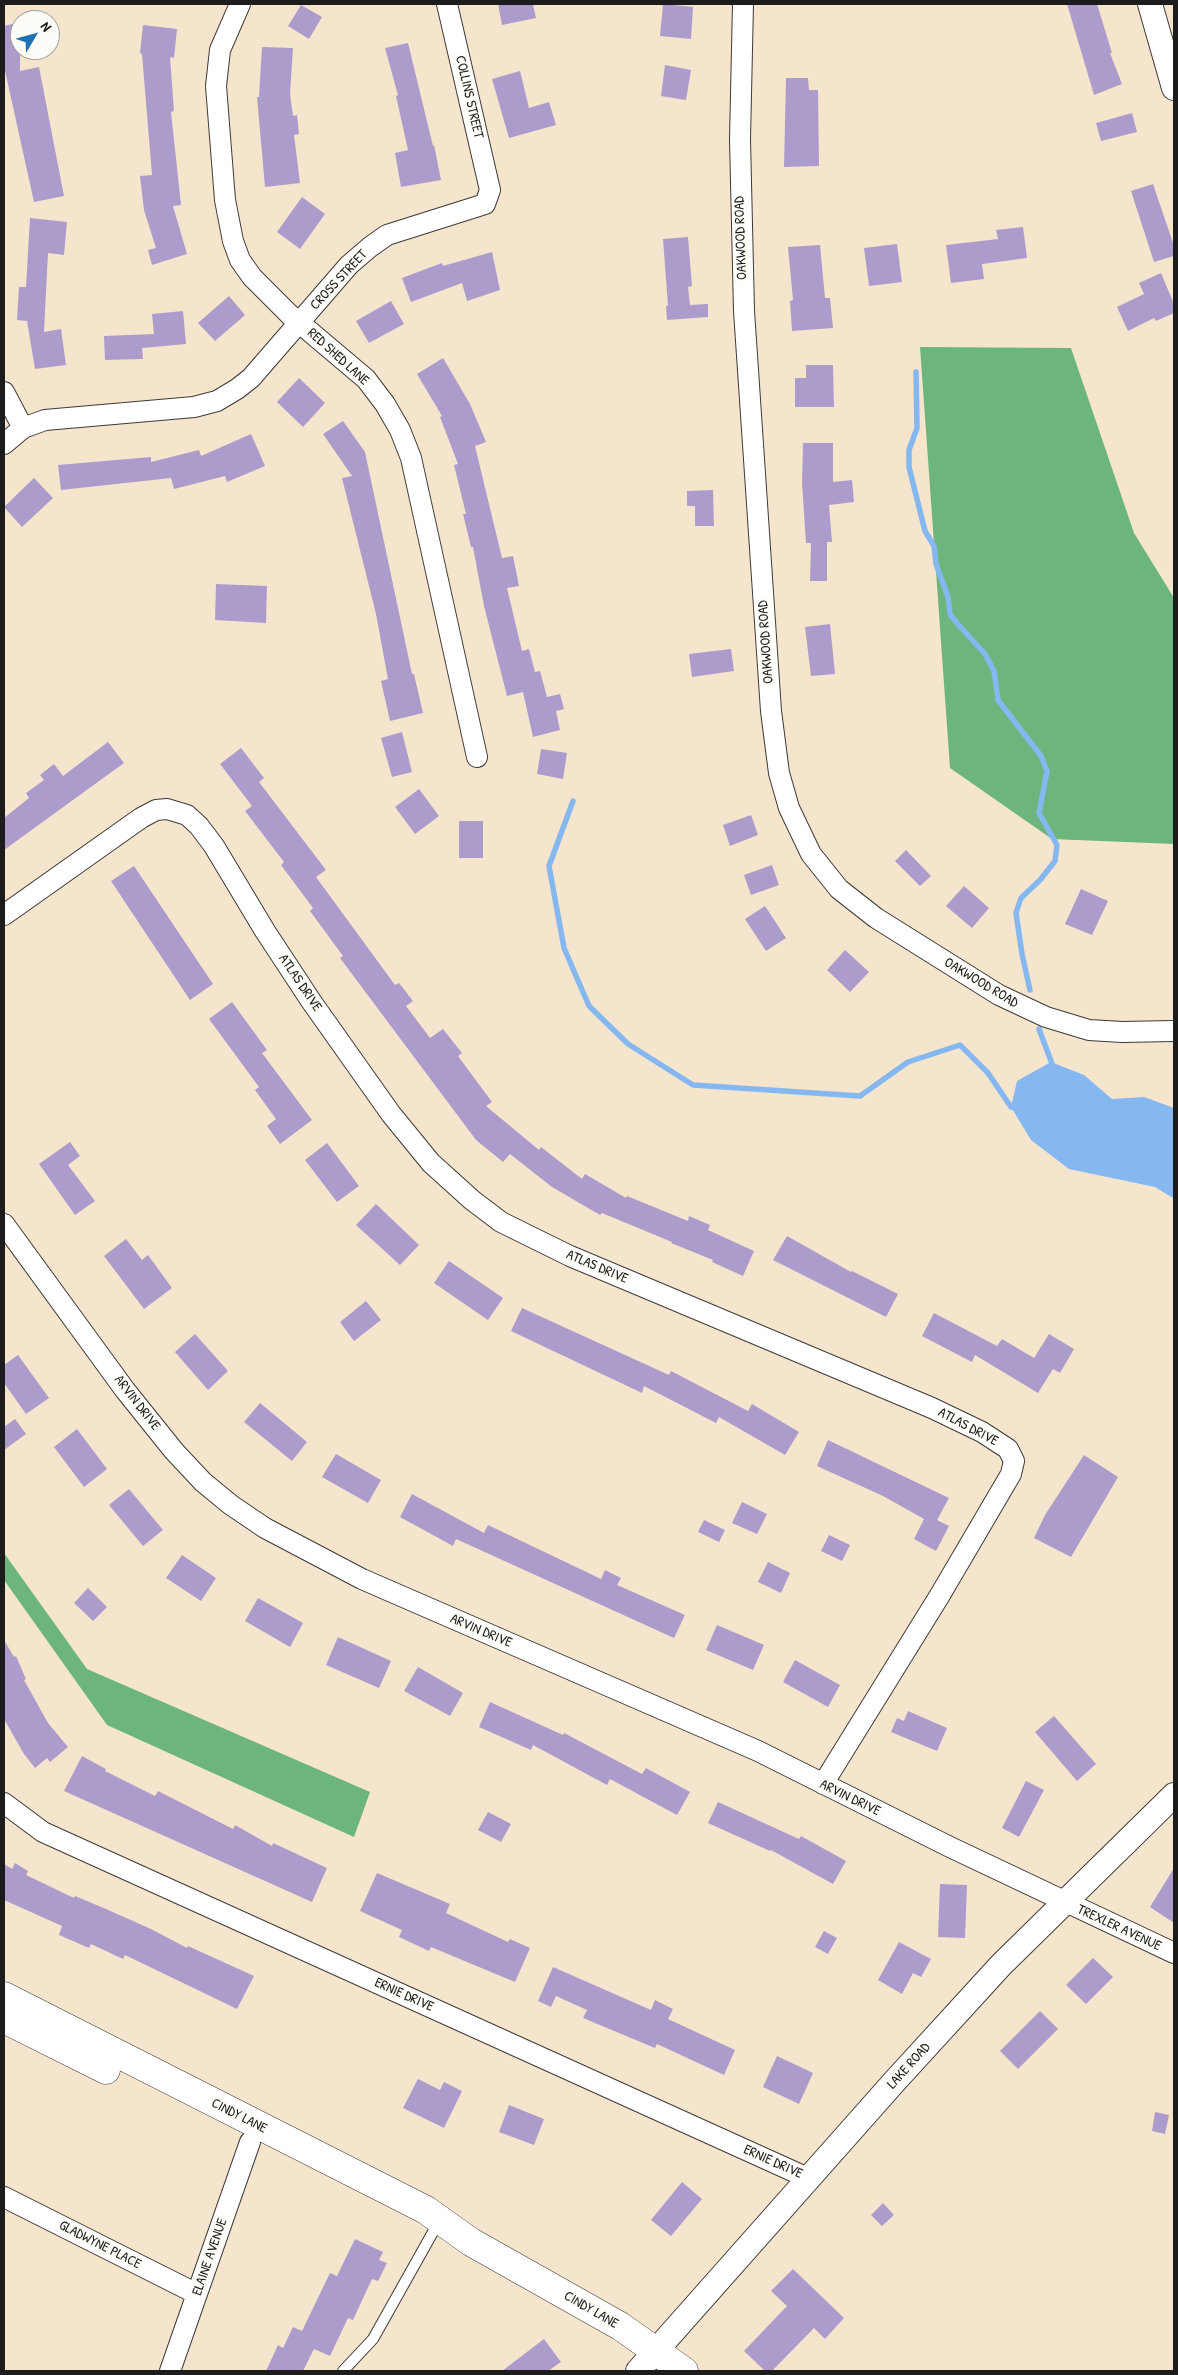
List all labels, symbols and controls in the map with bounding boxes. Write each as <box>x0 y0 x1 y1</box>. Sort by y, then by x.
north arrow <box>10 10 60 60</box>
text: N <box>37 18 56 35</box>
street label: COLLINS STREET <box>451 54 487 140</box>
street label: OAKWOOD ROAD <box>731 196 751 280</box>
street label: CROSS STREET <box>307 246 371 314</box>
street label: RED SHED LANE <box>304 325 372 389</box>
street label: OAKWOOD ROAD <box>755 600 777 684</box>
street label: ATLAS DRIVE <box>275 951 325 1015</box>
street label: OAKWOOD ROAD <box>941 954 1021 1012</box>
street label: ATLAS DRIVE <box>564 1246 630 1288</box>
street label: ARVIN DRIVE <box>110 1372 164 1434</box>
street label: ATLAS DRIVE <box>935 1404 1001 1450</box>
street label: ARVIN DRIVE <box>448 1610 514 1652</box>
street label: ARVIN DRIVE <box>817 1776 883 1820</box>
street label: TREXLER AVENUE <box>1074 1901 1164 1955</box>
street label: ERNIE DRIVE <box>372 1975 436 2015</box>
street label: LAKE ROAD <box>884 2039 934 2093</box>
street label: CINDY LANE <box>208 2095 270 2137</box>
street label: ERNIE DRIVE <box>741 2142 805 2182</box>
street label: ELAINE AVENUE <box>189 2216 231 2298</box>
street label: GLADWYNE PLACE <box>56 2217 144 2273</box>
street label: CINDY LANE <box>561 2288 621 2332</box>

